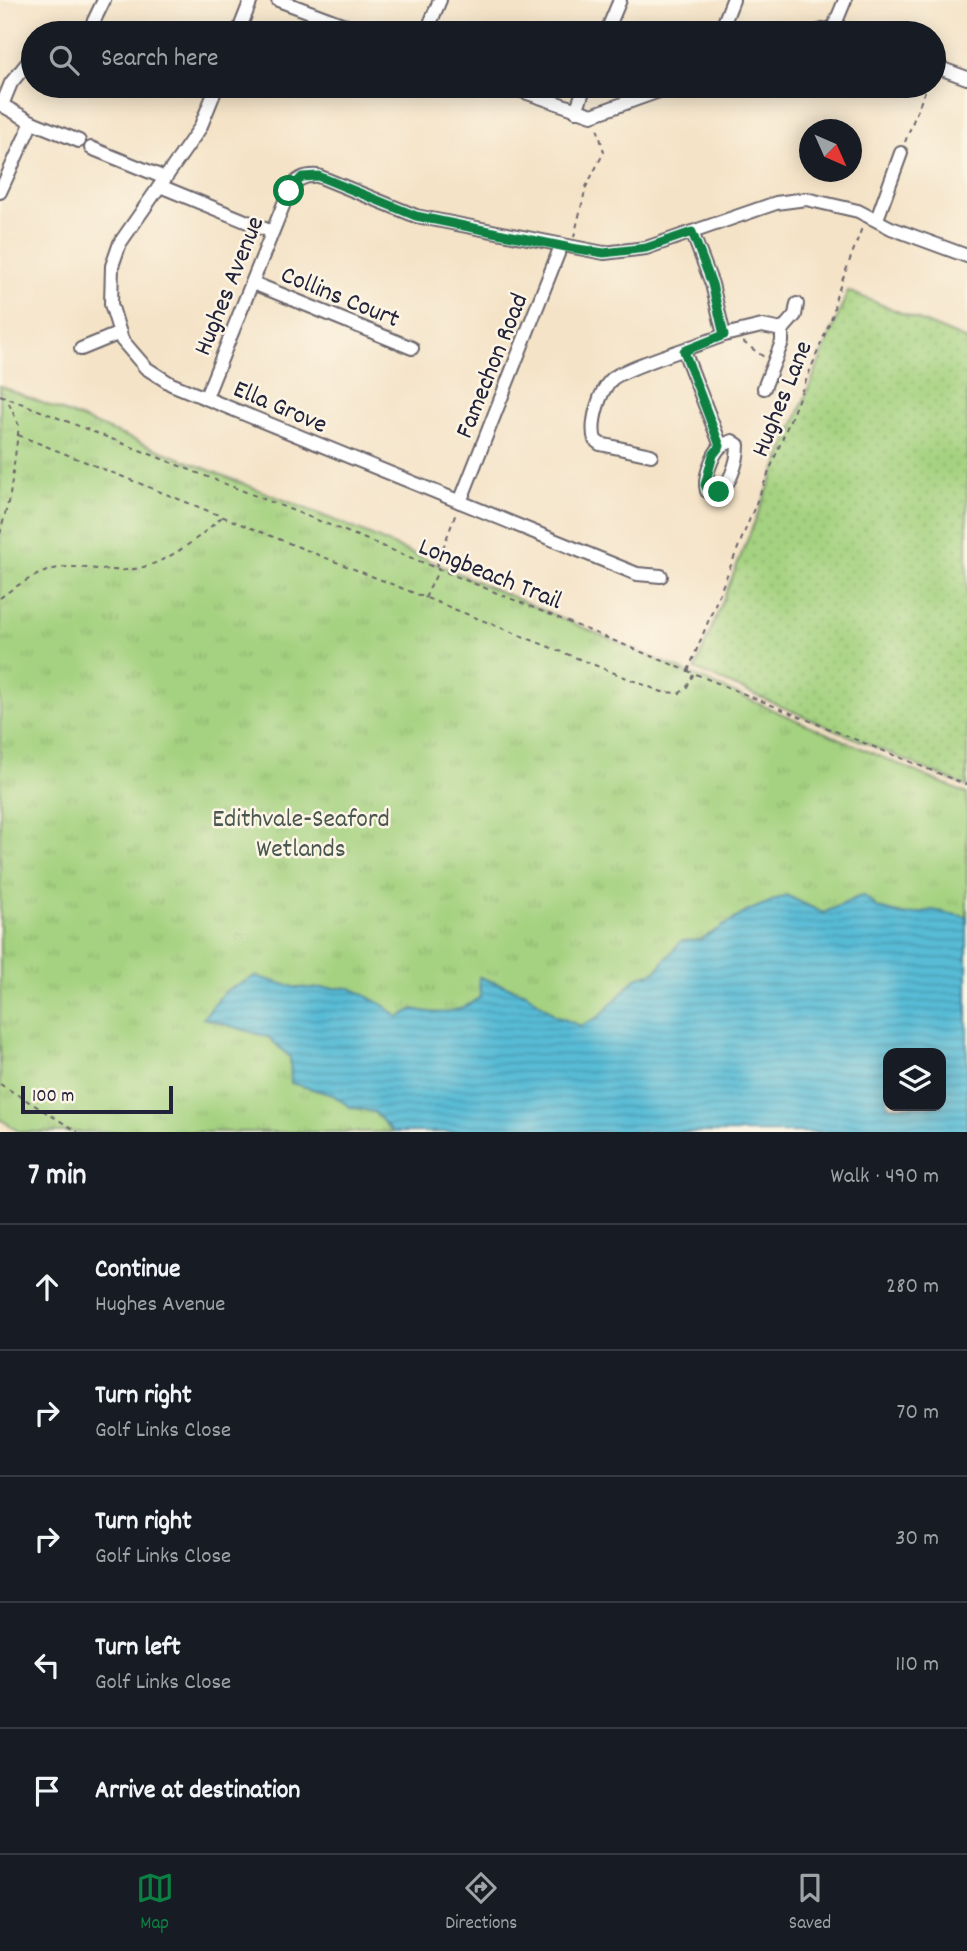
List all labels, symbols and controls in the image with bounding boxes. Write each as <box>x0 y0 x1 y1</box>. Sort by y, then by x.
search box <box>21 21 946 98</box>
icon: search <box>45 41 83 79</box>
text: Search here <box>101 41 219 78</box>
north arrow <box>799 119 862 182</box>
route start <box>273 175 304 206</box>
street label: Hughes Avenue <box>186 211 275 362</box>
street label: Collins Court <box>275 258 405 339</box>
street label: Famechon Road <box>447 288 539 444</box>
street label: Hughes Lane <box>743 336 823 463</box>
street label: Ella Grove <box>227 372 332 445</box>
route end <box>703 476 734 507</box>
street label: Longbeach Trail <box>412 530 567 621</box>
park label: Edithvale-Seaford Wetlands <box>212 802 390 869</box>
map controls <box>883 1048 946 1111</box>
button: layers <box>883 1048 946 1111</box>
scale bar <box>21 1083 173 1115</box>
text: 100 m <box>32 1084 74 1111</box>
text: 7 min <box>28 1156 86 1199</box>
text: Walk · 490 m <box>831 1161 939 1194</box>
text: Continue <box>95 1252 180 1289</box>
icon: ahead <box>28 1268 66 1306</box>
text: 280 m <box>886 1271 939 1304</box>
text: Hughes Avenue <box>95 1289 225 1322</box>
text: Turn right <box>95 1378 192 1415</box>
icon: right <box>28 1394 66 1432</box>
text: 70 m <box>897 1397 939 1430</box>
text: Golf Links Close <box>95 1415 231 1448</box>
text: Turn right <box>95 1504 192 1541</box>
icon: right <box>28 1520 66 1558</box>
text: 30 m <box>895 1523 939 1556</box>
text: Golf Links Close <box>95 1541 231 1574</box>
text: Turn left <box>95 1630 181 1667</box>
icon: left <box>28 1646 66 1684</box>
text: 110 m <box>895 1649 939 1682</box>
text: Golf Links Close <box>95 1667 231 1700</box>
icon: arrive <box>28 1772 66 1810</box>
text: Arrive at destination <box>95 1773 300 1810</box>
tab: Map <box>136 1869 174 1938</box>
tab: Directions <box>445 1869 517 1938</box>
tab: Saved <box>789 1869 831 1938</box>

